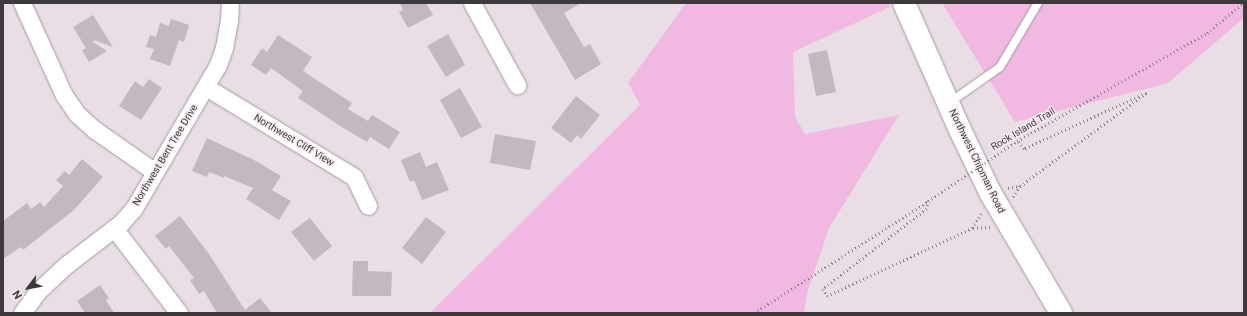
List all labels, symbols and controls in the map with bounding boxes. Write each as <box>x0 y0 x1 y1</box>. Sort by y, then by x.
street label: Northwest Bent Tree Drive <box>130 102 200 208</box>
street label: Rock Island Trail <box>989 105 1057 153</box>
street label: Northwest Chipman Road <box>947 107 1007 215</box>
street label: Northwest Cliff View <box>252 111 336 169</box>
north arrow <box>8 268 48 308</box>
text: N <box>10 288 25 301</box>

